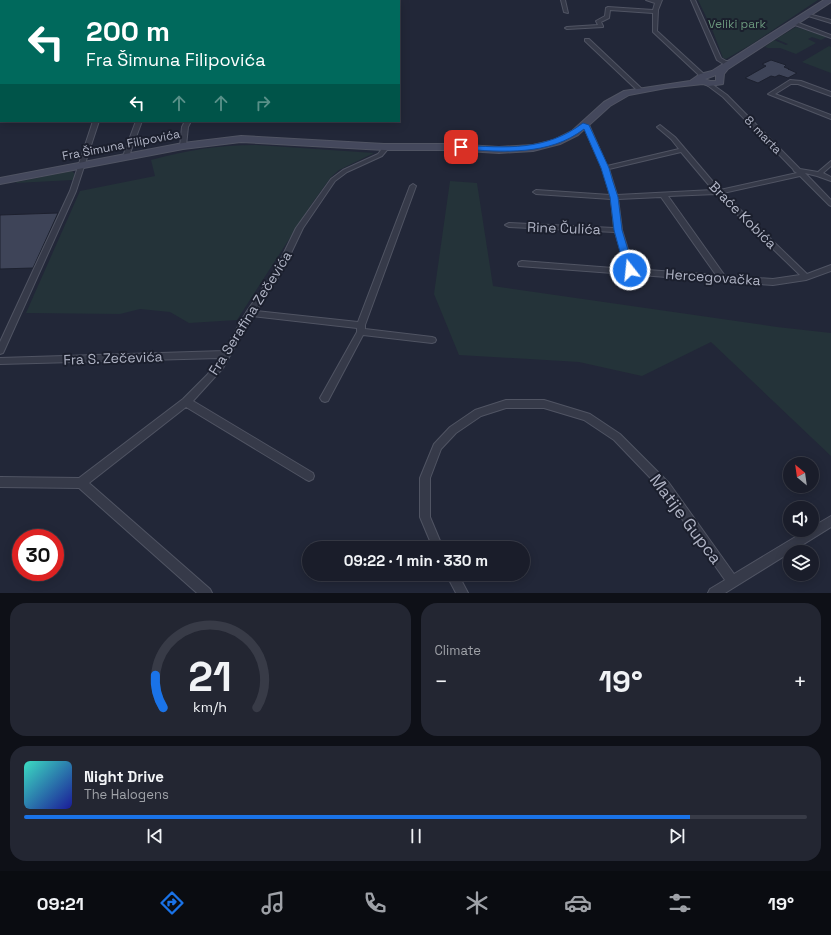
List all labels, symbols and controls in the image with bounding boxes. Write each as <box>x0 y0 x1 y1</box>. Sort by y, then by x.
text: 200 m <box>86 13 170 49</box>
icon: left <box>20 16 72 68</box>
park label: Veliki park <box>708 16 767 32</box>
text: Fra Šimuna Filipovića <box>86 48 266 71</box>
icon: left <box>126 92 148 114</box>
icon: ahead <box>168 92 190 114</box>
icon: ahead <box>210 92 232 114</box>
icon: right <box>252 92 274 114</box>
street label: 8. marta <box>741 112 785 158</box>
street label: Fra Šimuna Filipovića <box>61 126 181 164</box>
pin <box>444 130 478 164</box>
icon: arrive <box>450 136 472 158</box>
street label: Braće Kobića <box>705 177 781 253</box>
street label: Rine Čulića <box>527 218 601 238</box>
street label: Fra Serafina Zečevića <box>204 248 296 378</box>
position arrow <box>609 249 651 291</box>
street label: Hercegovačka <box>665 265 761 289</box>
street label: Fra S. Zečevića <box>63 347 163 369</box>
north arrow <box>783 457 819 493</box>
map controls <box>783 457 819 581</box>
street label: Matije Gupca <box>645 470 727 569</box>
button: sound <box>783 501 819 537</box>
speed limit sign: 30 <box>12 529 64 581</box>
button: layers <box>783 545 819 581</box>
text: 09:22 · 1 min · 330 m <box>344 551 488 570</box>
text: Climate <box>435 642 481 659</box>
text: 21 <box>188 649 232 702</box>
text: 19° <box>599 662 643 701</box>
text: − <box>435 667 448 695</box>
text: + <box>793 667 807 695</box>
text: km/h <box>193 697 227 715</box>
text: Night Drive <box>84 767 164 786</box>
text: The Halogens <box>84 786 169 803</box>
icon: previous <box>144 825 166 847</box>
icon: pause <box>405 825 427 847</box>
icon: next <box>666 825 688 847</box>
icon: directions <box>158 889 186 917</box>
icon: music <box>259 889 287 917</box>
icon: phone <box>361 889 389 917</box>
icon: climate <box>463 889 491 917</box>
icon: car <box>564 889 592 917</box>
icon: filters <box>666 889 694 917</box>
text: 09:21 <box>37 892 84 915</box>
text: 19° <box>768 892 794 915</box>

